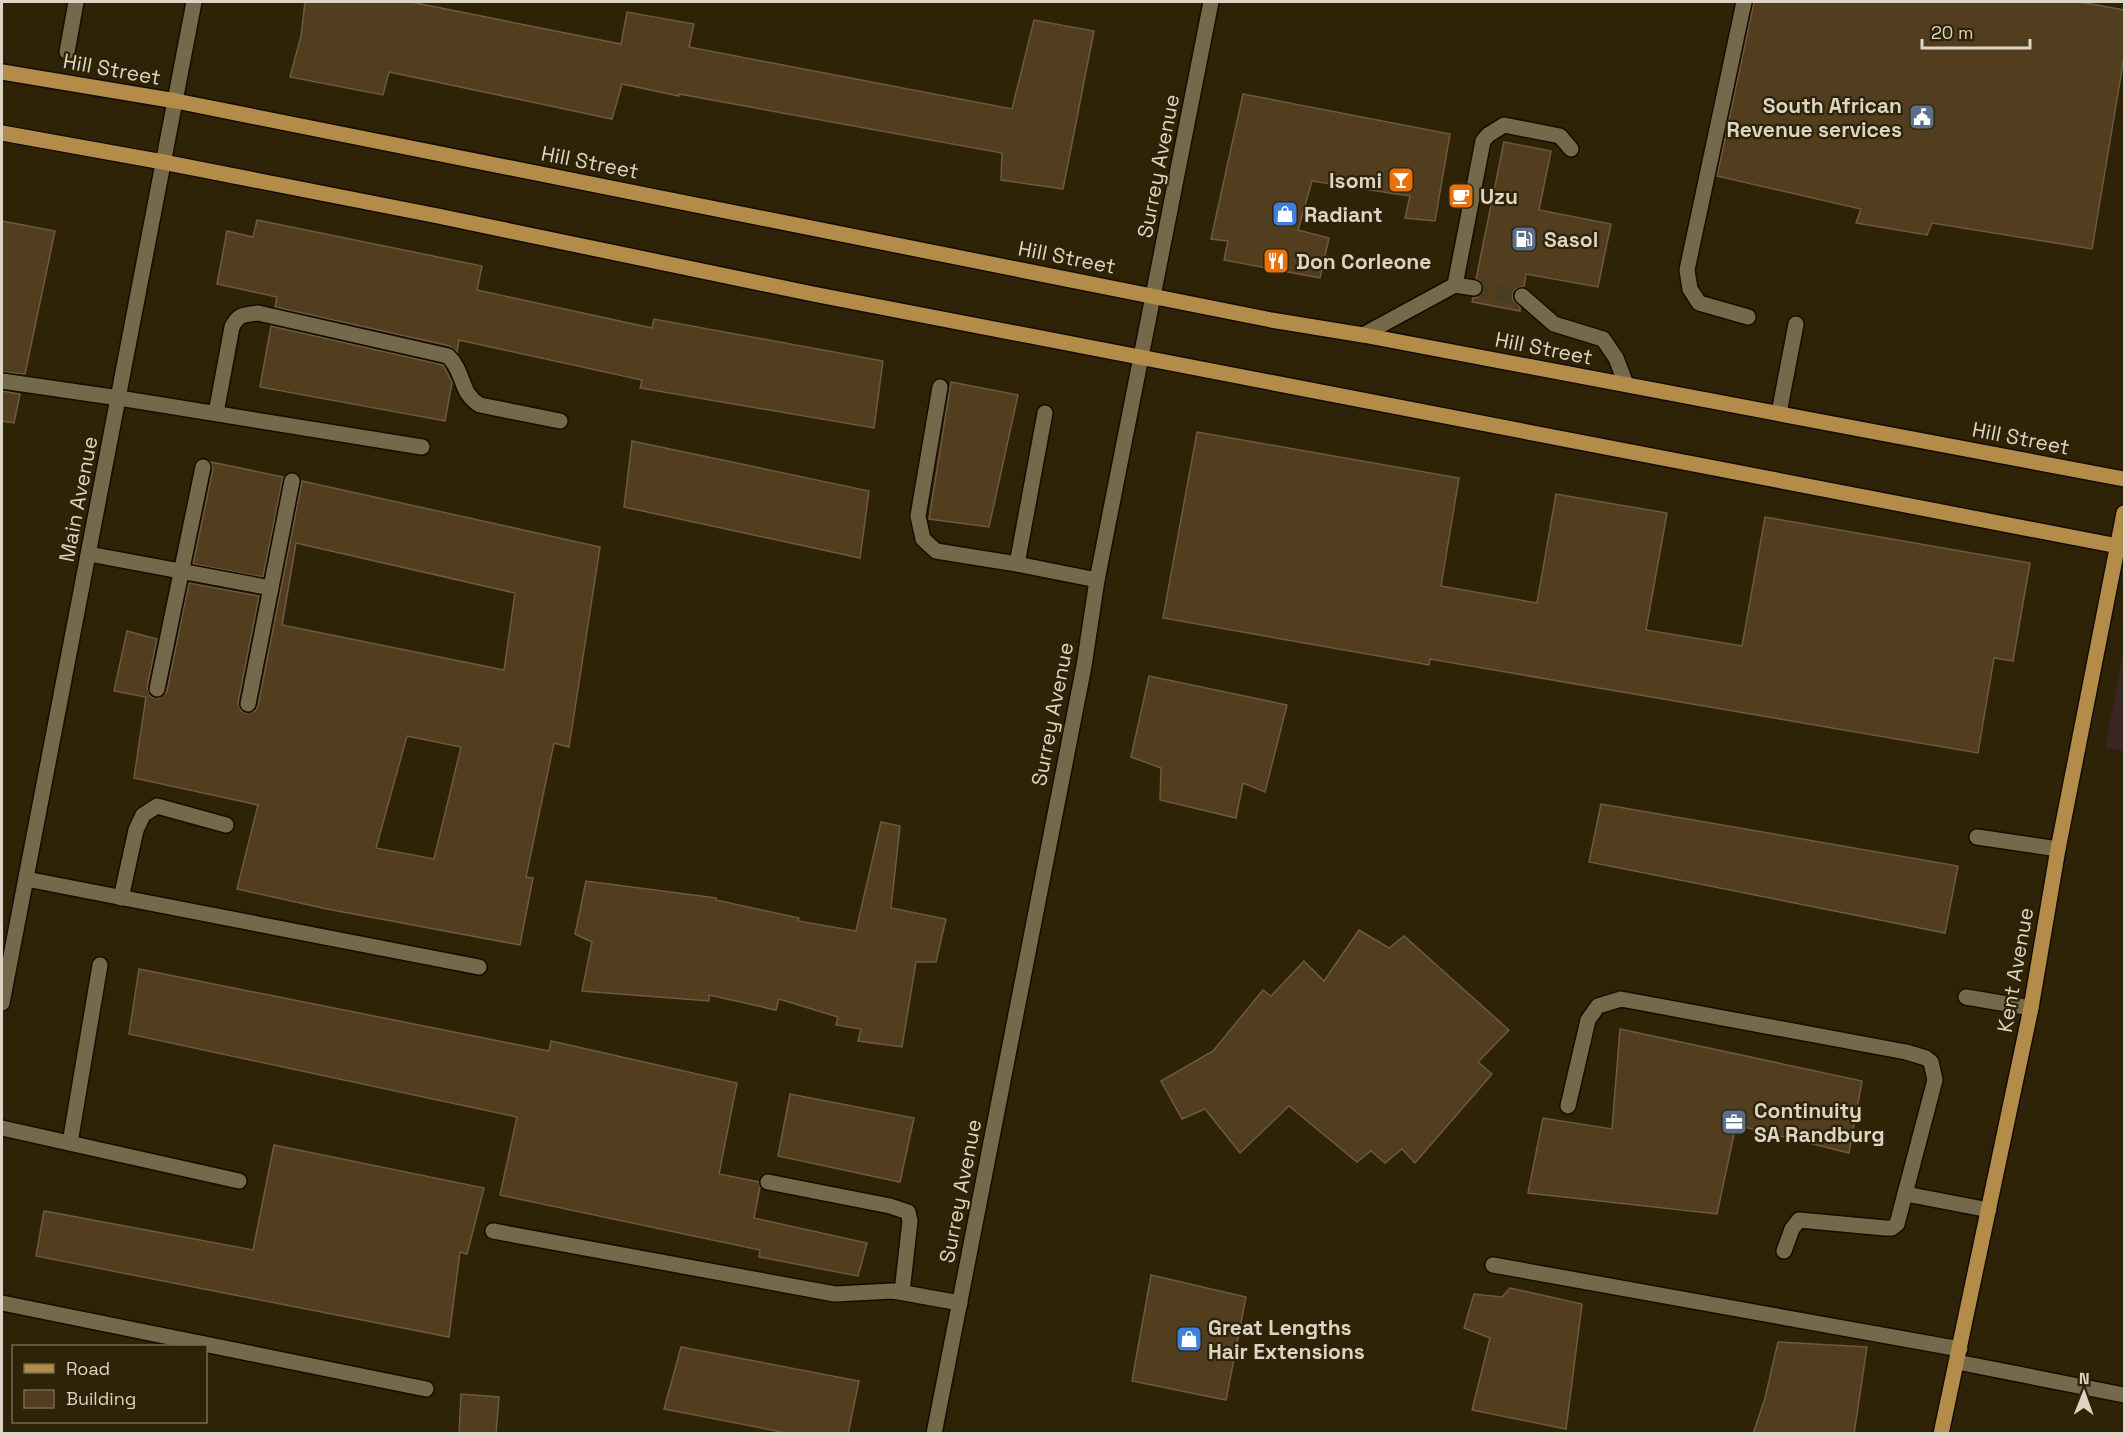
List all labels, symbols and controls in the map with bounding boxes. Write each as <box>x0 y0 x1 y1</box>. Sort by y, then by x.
scale bar <box>1922 12 2030 50</box>
text: 20 m <box>1931 21 1974 44</box>
street label: Hill Street <box>61 47 163 91</box>
street label: Surrey Avenue <box>1131 92 1185 240</box>
place label: South African Revenue services <box>1726 92 1902 143</box>
public building icon: South African Revenue services <box>1907 102 1937 132</box>
street label: Hill Street <box>539 139 641 185</box>
bar icon: Isomi <box>1386 165 1416 195</box>
place label: Isomi <box>1329 167 1382 194</box>
cafe icon: Uzu <box>1446 181 1476 211</box>
place label: Uzu <box>1480 183 1518 210</box>
shop icon: Radiant <box>1270 199 1300 229</box>
place label: Radiant <box>1304 201 1383 228</box>
fuel station icon: Sasol <box>1509 224 1539 254</box>
place label: Sasol <box>1544 226 1598 253</box>
street label: Hill Street <box>1016 234 1118 280</box>
restaurant icon: Don Corleone <box>1261 246 1291 276</box>
place label: Don Corleone <box>1296 248 1431 275</box>
street label: Hill Street <box>1493 325 1595 371</box>
street label: Hill Street <box>1970 415 2072 461</box>
street label: Main Avenue <box>53 434 103 564</box>
street label: Surrey Avenue <box>1025 640 1079 788</box>
street label: Kent Avenue <box>1991 905 2039 1035</box>
place label: Continuity SA Randburg <box>1754 1097 1885 1148</box>
office icon: Continuity SA Randburg <box>1719 1107 1749 1137</box>
street label: Surrey Avenue <box>933 1117 987 1265</box>
place label: Great Lengths Hair Extensions <box>1208 1314 1365 1365</box>
shop icon: Great Lengths Hair Extensions <box>1174 1324 1204 1354</box>
legend <box>12 1345 207 1423</box>
text: Road <box>66 1357 110 1380</box>
north arrow <box>2054 1363 2114 1423</box>
text: N <box>2079 1368 2090 1389</box>
text: Building <box>66 1387 136 1410</box>

